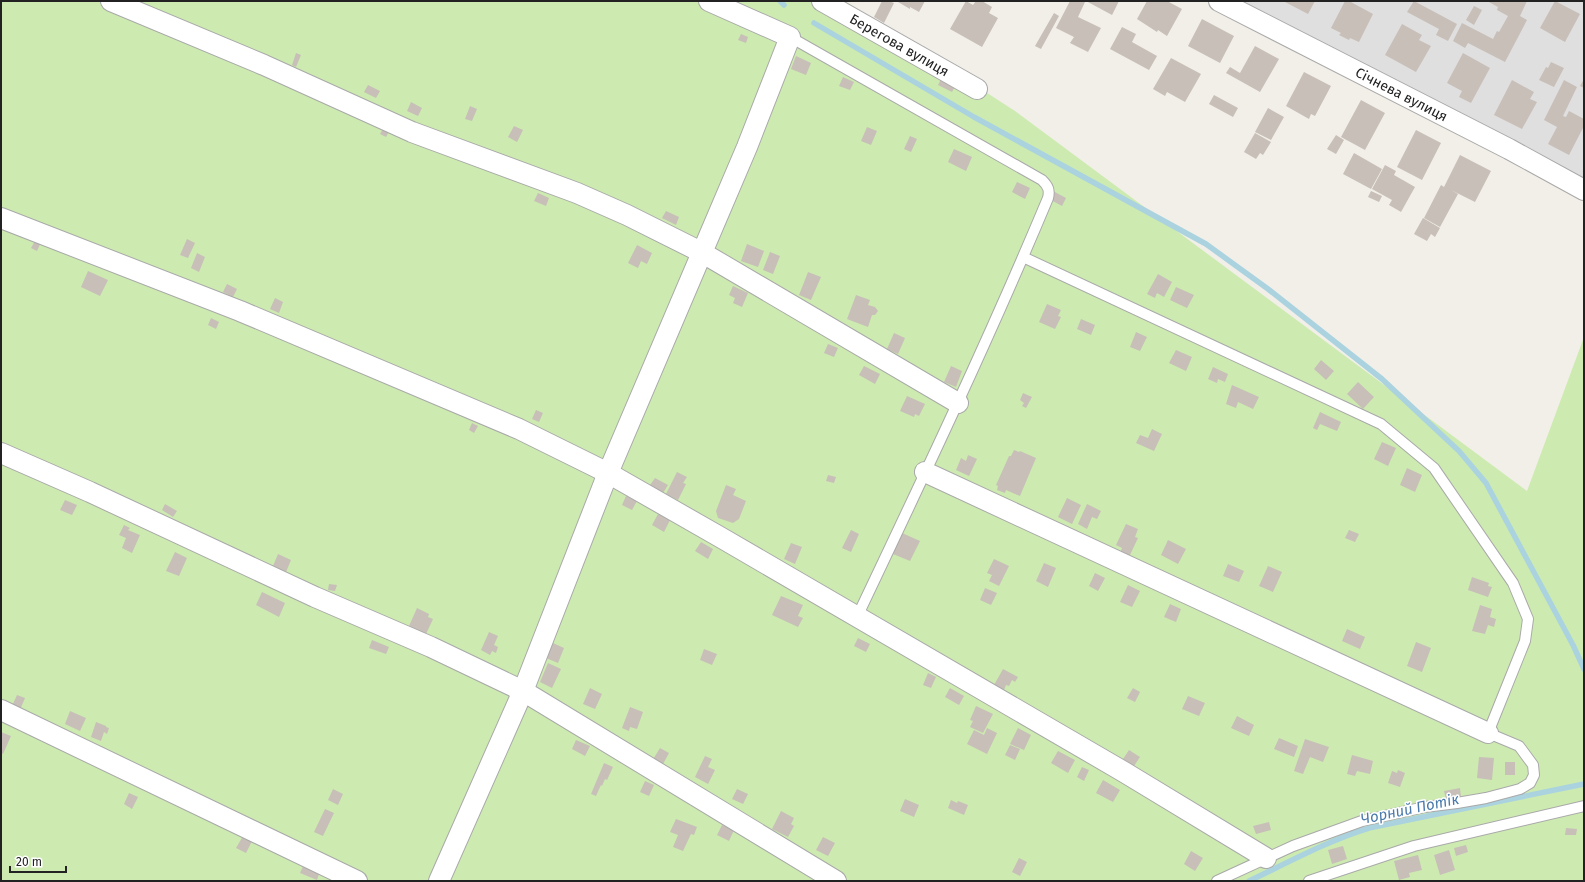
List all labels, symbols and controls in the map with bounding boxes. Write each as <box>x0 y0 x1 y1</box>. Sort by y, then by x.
street label: Берегова вулиця <box>846 10 952 80</box>
street label: Січнева вулиця <box>1352 64 1450 125</box>
water label: Чорний Потік <box>1359 790 1461 828</box>
scale bar <box>10 848 66 874</box>
text: 20 m <box>16 855 42 869</box>

